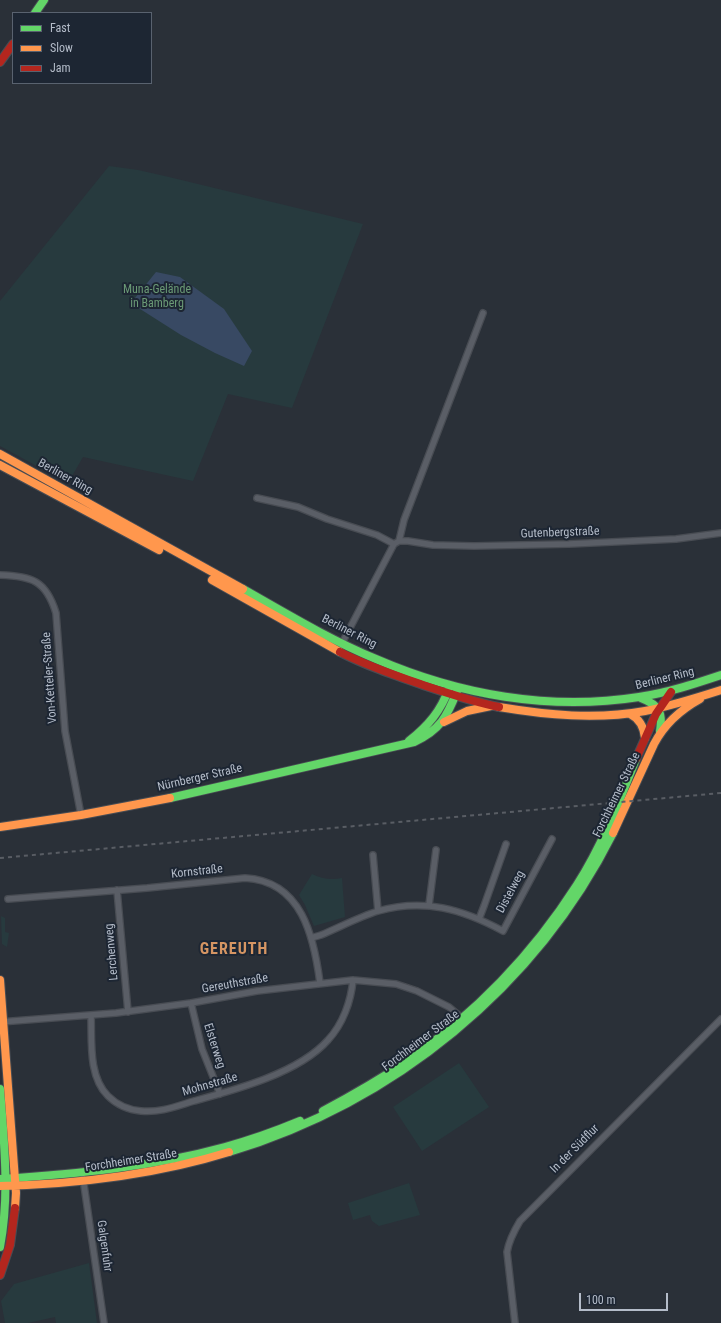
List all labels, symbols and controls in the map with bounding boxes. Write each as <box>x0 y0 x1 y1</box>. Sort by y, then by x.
legend <box>12 12 152 84</box>
text: Fast <box>50 21 70 35</box>
text: Slow <box>50 41 73 55</box>
text: Jam <box>50 61 71 75</box>
park label: Muna-Gelände in Bamberg <box>123 283 191 311</box>
street label: Berliner Ring <box>35 456 95 498</box>
street label: Gutenbergstraße <box>520 524 600 542</box>
street label: Berliner Ring <box>319 612 379 652</box>
street label: Von-Ketteler-Straße <box>40 632 60 724</box>
street label: Berliner Ring <box>634 665 696 693</box>
street label: Forchheimer Straße <box>590 750 644 840</box>
street label: Nürnberger Straße <box>156 761 244 795</box>
street label: Kornstraße <box>170 862 224 882</box>
street label: Distelweg <box>494 868 528 916</box>
street label: Lerchenweg <box>102 923 122 981</box>
district label: GEREUTH <box>200 940 268 960</box>
street label: Gereuthstraße <box>201 971 269 997</box>
street label: Forchheimer Straße <box>380 1007 462 1075</box>
street label: Elsterweg <box>200 1022 228 1070</box>
street label: Mohnstraße <box>181 1070 239 1100</box>
street label: In der Südflur <box>548 1122 602 1176</box>
street label: Forchheimer Straße <box>84 1147 178 1175</box>
street label: Galgenfuhr <box>93 1219 115 1273</box>
scale bar <box>581 1285 670 1311</box>
text: 100 m <box>586 1293 616 1307</box>

